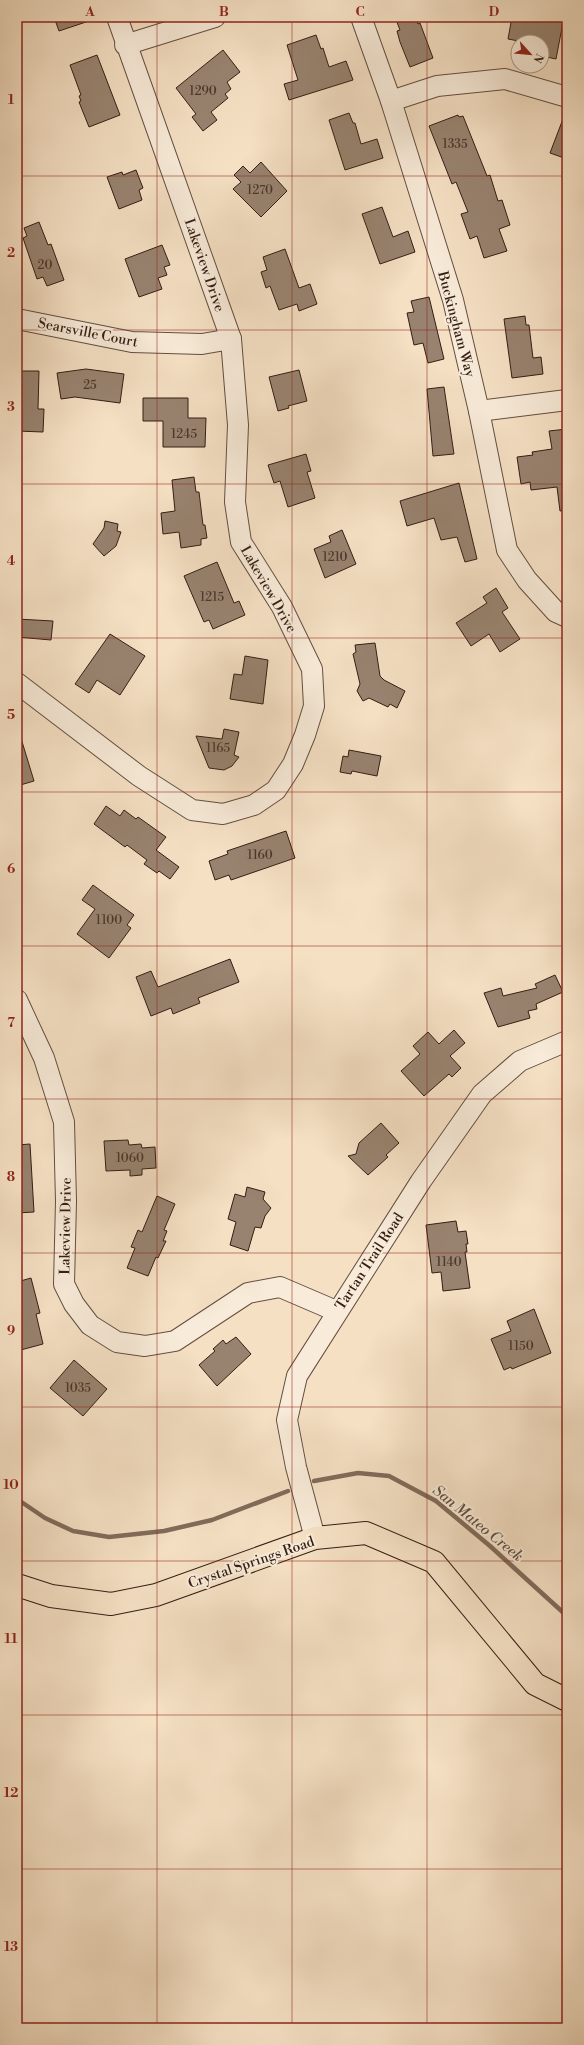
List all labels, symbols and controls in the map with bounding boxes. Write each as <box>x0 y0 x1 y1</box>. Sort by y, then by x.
text: A <box>84 4 95 20</box>
text: B <box>219 4 229 20</box>
text: C <box>355 4 365 20</box>
text: D <box>489 4 499 20</box>
north arrow <box>510 34 550 74</box>
text: N <box>530 51 546 65</box>
house number: 1290 <box>189 84 217 99</box>
text: 1 <box>8 92 15 108</box>
house number: 1335 <box>442 137 468 152</box>
house number: 1270 <box>247 183 273 198</box>
street label: Lakeview Drive <box>180 216 228 314</box>
text: 2 <box>7 245 15 261</box>
house number: 20 <box>38 258 52 273</box>
street label: Buckingham Way <box>433 269 479 379</box>
street label: Searsville Court <box>36 314 139 351</box>
house number: 25 <box>83 378 97 393</box>
text: 3 <box>7 399 15 415</box>
house number: 1245 <box>171 427 197 442</box>
street label: Lakeview Drive <box>236 543 300 636</box>
house number: 1210 <box>322 550 348 565</box>
text: 4 <box>7 553 16 569</box>
house number: 1215 <box>200 590 224 605</box>
text: 5 <box>7 707 15 723</box>
house number: 1165 <box>206 741 230 756</box>
house number: 1160 <box>247 848 273 863</box>
text: 6 <box>7 861 15 877</box>
house number: 1100 <box>96 913 122 928</box>
text: 7 <box>7 1015 15 1031</box>
house number: 1060 <box>116 1151 144 1166</box>
text: 8 <box>7 1169 15 1185</box>
street label: Lakeview Drive <box>56 1177 76 1275</box>
street label: Tartan Trail Road <box>332 1209 408 1314</box>
house number: 1140 <box>436 1255 462 1270</box>
text: 9 <box>7 1323 15 1339</box>
house number: 1150 <box>508 1339 534 1354</box>
house number: 1035 <box>65 1381 91 1396</box>
text: 10 <box>3 1477 19 1493</box>
water label: San Mateo Creek <box>429 1481 527 1566</box>
street label: Crystal Springs Road <box>186 1533 317 1593</box>
text: 11 <box>5 1631 18 1647</box>
text: 12 <box>4 1785 18 1801</box>
text: 13 <box>4 1939 18 1955</box>

